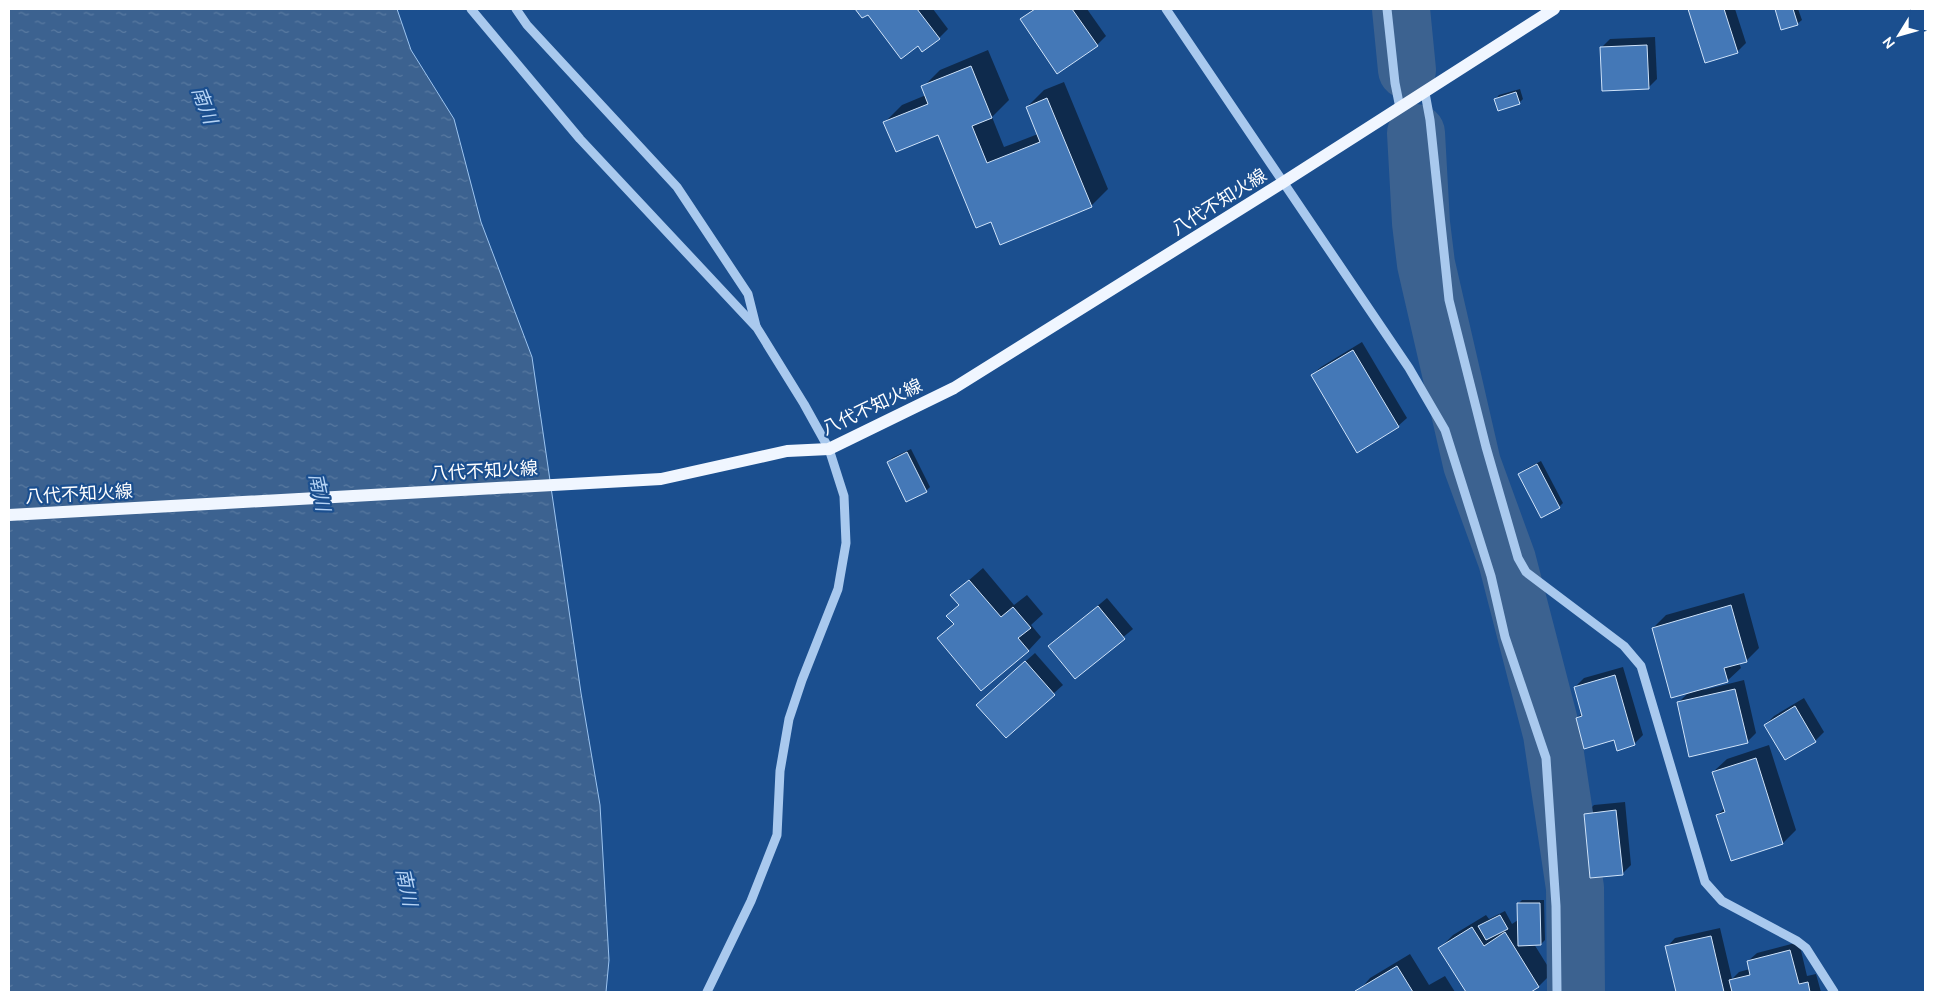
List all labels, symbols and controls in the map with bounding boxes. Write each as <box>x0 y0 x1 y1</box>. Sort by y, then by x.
north arrow <box>1874 10 1924 60</box>
text: N <box>1879 34 1898 52</box>
water label: 南川 <box>188 83 223 129</box>
street label: 八代不知火線 <box>1167 164 1270 238</box>
street label: 八代不知火線 <box>818 374 925 438</box>
street label: 八代不知火線 <box>429 457 538 483</box>
water label: 南川 <box>305 471 335 515</box>
street label: 八代不知火線 <box>24 480 133 506</box>
water label: 南川 <box>392 866 422 910</box>

